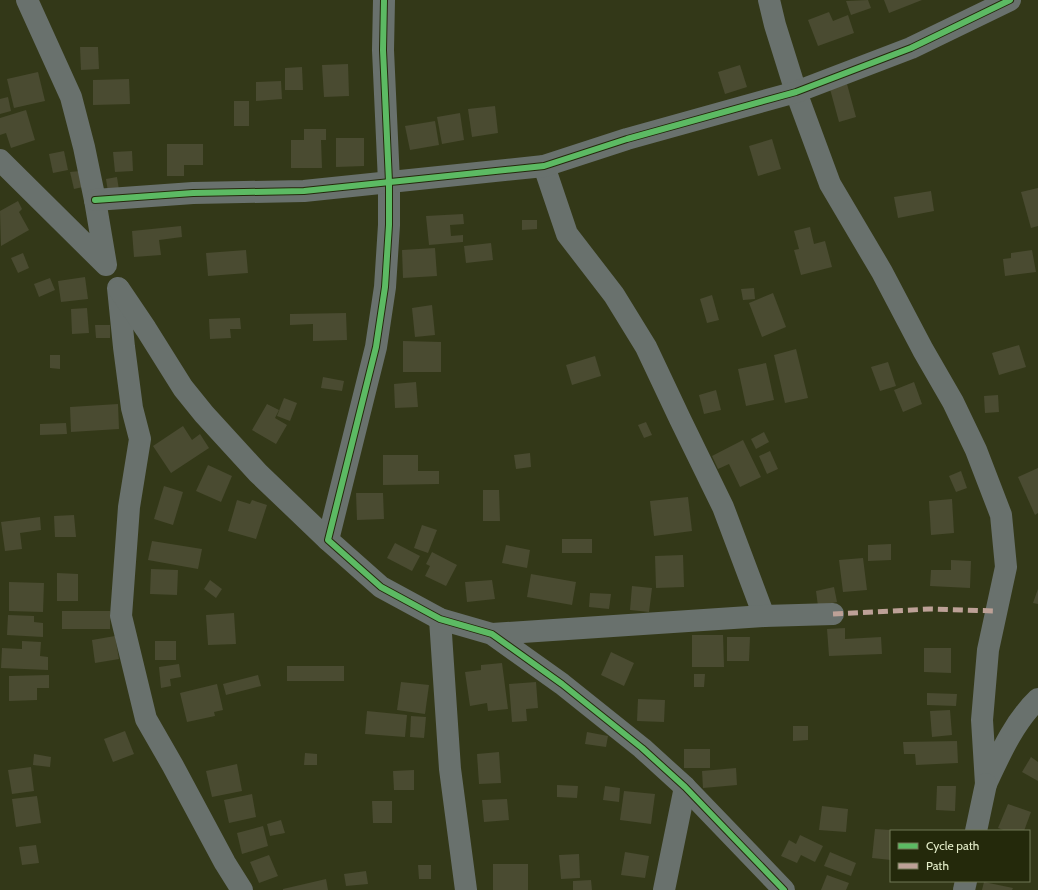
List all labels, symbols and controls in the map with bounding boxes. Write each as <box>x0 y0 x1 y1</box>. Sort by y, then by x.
legend <box>890 830 1030 882</box>
text: Cycle path <box>926 838 979 853</box>
text: Path <box>926 858 949 873</box>

